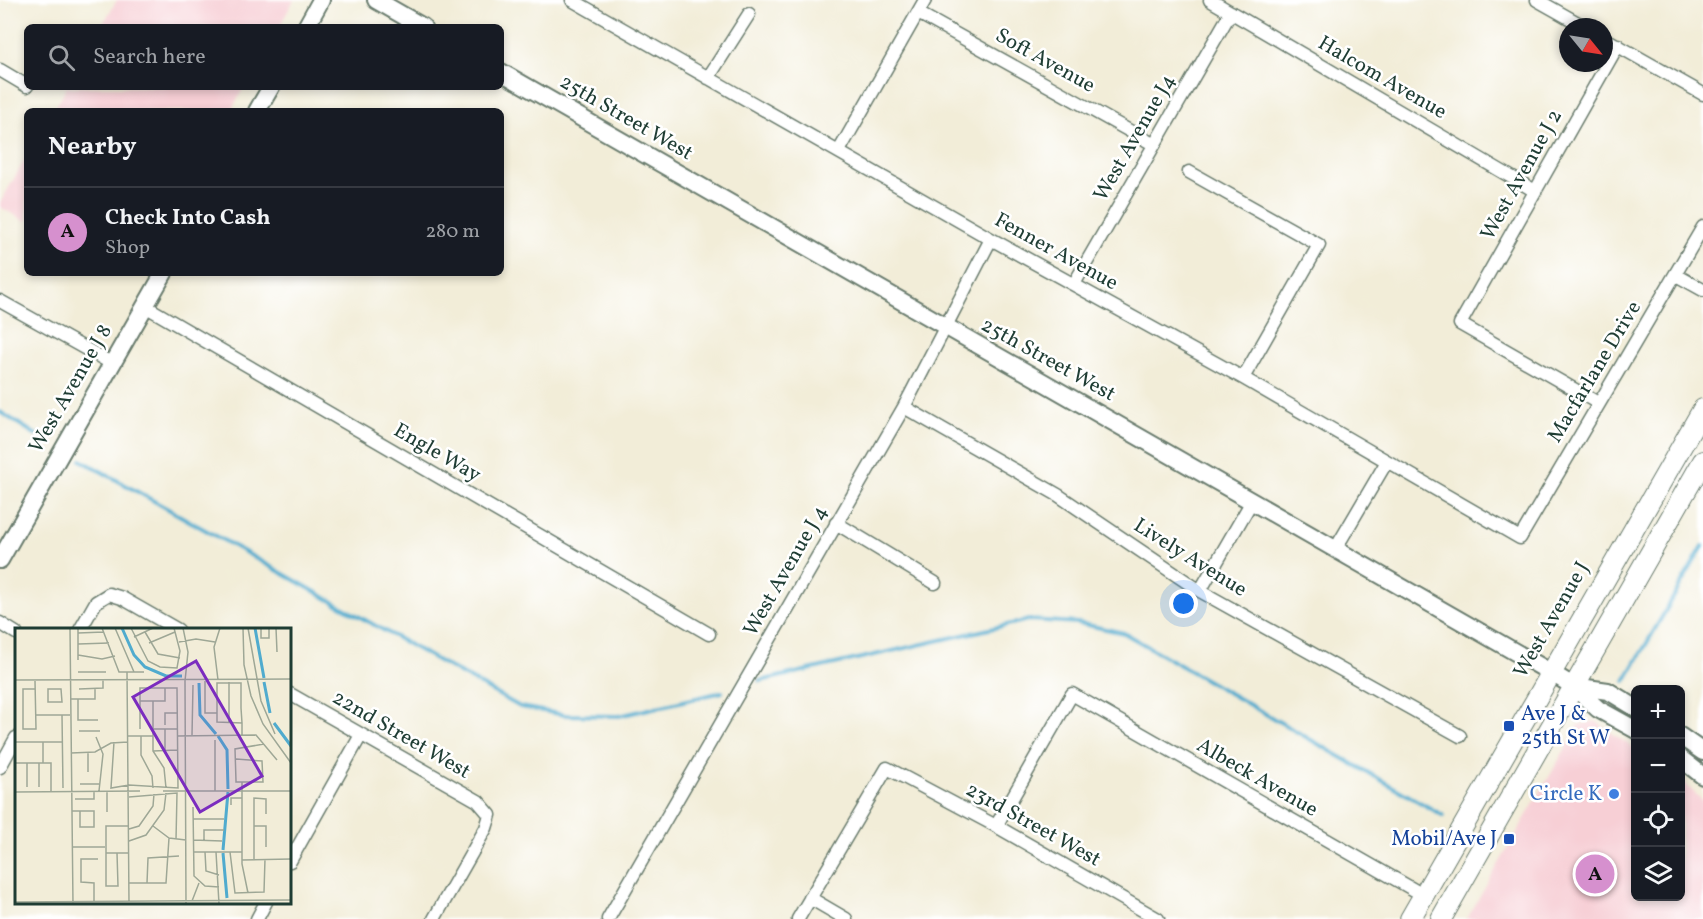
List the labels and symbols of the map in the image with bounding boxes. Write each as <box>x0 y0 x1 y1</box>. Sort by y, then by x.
north arrow <box>1559 18 1613 72</box>
street label: Soft Avenue <box>990 22 1100 100</box>
street label: Halcom Avenue <box>1312 29 1452 127</box>
street label: 25th Street West <box>554 68 698 168</box>
street label: West Avenue J4 <box>1087 69 1183 207</box>
street label: West Avenue J 2 <box>1474 104 1570 246</box>
street label: Fenner Avenue <box>989 206 1123 298</box>
street label: Macfarlane Drive <box>1541 296 1649 448</box>
street label: 25th Street West <box>975 311 1121 409</box>
street label: West Avenue J 8 <box>22 319 120 459</box>
street label: Engle Way <box>388 416 487 490</box>
street label: West Avenue J 4 <box>737 500 835 642</box>
street label: Lively Avenue <box>1128 512 1252 604</box>
street label: West Avenue J <box>1507 557 1597 683</box>
your location <box>1169 589 1198 618</box>
inset map <box>15 628 291 904</box>
street label: 22nd Street West <box>326 684 476 786</box>
place label: Ave J & 25th St W <box>1521 700 1610 753</box>
marker: Ave J & 25th St W <box>1502 719 1516 733</box>
street label: Albeck Avenue <box>1191 732 1323 825</box>
street label: 23rd Street West <box>960 776 1106 874</box>
place label: Circle K <box>1530 780 1602 809</box>
marker: Circle K <box>1607 787 1621 801</box>
place label: Mobil/Ave J <box>1391 825 1497 854</box>
marker: Mobil/Ave J <box>1502 832 1516 846</box>
pin: A <box>1576 852 1614 896</box>

